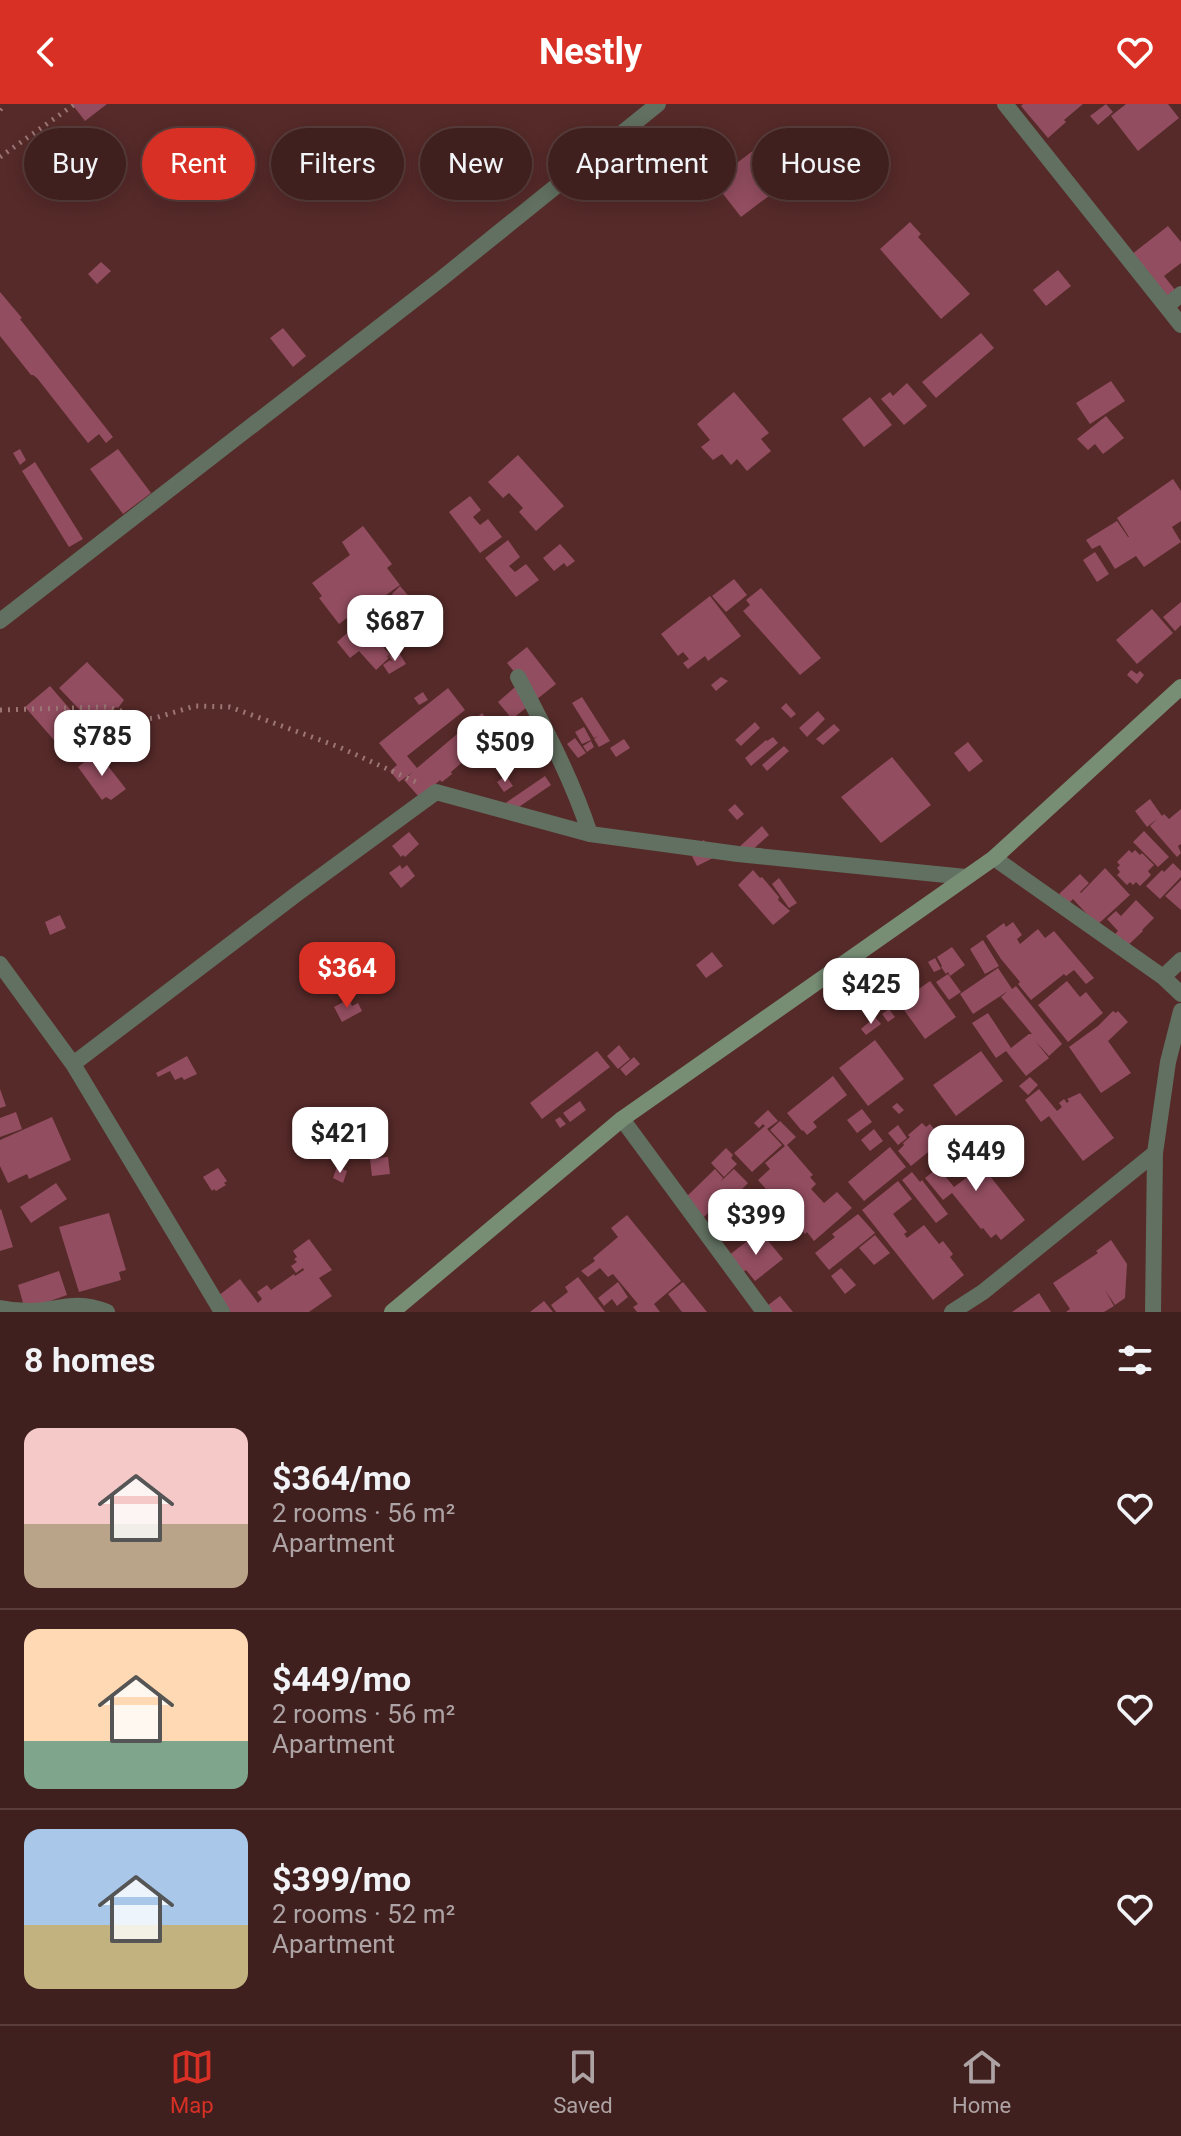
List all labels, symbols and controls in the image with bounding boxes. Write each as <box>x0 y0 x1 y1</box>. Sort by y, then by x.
icon: back <box>24 30 68 74</box>
icon: heart <box>1113 30 1157 74</box>
text: Nestly <box>539 31 642 73</box>
chip: Buy <box>24 128 126 200</box>
chip: Rent <box>142 128 255 200</box>
chip: Filters <box>271 128 404 200</box>
chip: New <box>420 128 532 200</box>
chip: Apartment <box>548 128 736 200</box>
chip: House <box>752 128 889 200</box>
pin: $687 <box>348 595 442 663</box>
text: $687 <box>365 606 425 636</box>
pin: $785 <box>55 710 149 778</box>
pin: $509 <box>458 716 552 784</box>
text: $785 <box>72 721 132 751</box>
text: $509 <box>475 727 535 757</box>
pin: $364 <box>300 942 394 1010</box>
text: $364 <box>317 953 377 983</box>
pin: $425 <box>824 958 918 1026</box>
text: $425 <box>841 969 901 999</box>
pin: $421 <box>293 1107 387 1175</box>
text: $421 <box>310 1118 370 1148</box>
pin: $449 <box>929 1125 1023 1193</box>
text: $449 <box>946 1136 1006 1166</box>
pin: $399 <box>709 1189 803 1257</box>
text: $399 <box>726 1200 786 1230</box>
icon: filters <box>1113 1338 1157 1382</box>
text: 8 homes <box>24 1340 155 1380</box>
text: $364/mo <box>272 1458 411 1498</box>
icon: home <box>88 1460 184 1556</box>
icon: heart <box>1113 1486 1157 1530</box>
text: 2 rooms · 56 m² <box>272 1498 455 1528</box>
text: Apartment <box>272 1528 395 1558</box>
text: $449/mo <box>272 1659 411 1699</box>
icon: home <box>88 1661 184 1757</box>
icon: heart <box>1113 1687 1157 1731</box>
text: 2 rooms · 56 m² <box>272 1699 455 1729</box>
text: Apartment <box>272 1729 395 1759</box>
text: $399/mo <box>272 1859 411 1899</box>
icon: home <box>88 1861 184 1957</box>
icon: heart <box>1113 1887 1157 1931</box>
text: 2 rooms · 52 m² <box>272 1899 455 1929</box>
text: Apartment <box>272 1929 395 1959</box>
tab: Map <box>170 2045 214 2118</box>
tab: Saved <box>553 2045 613 2118</box>
tab: Home <box>952 2045 1011 2118</box>

